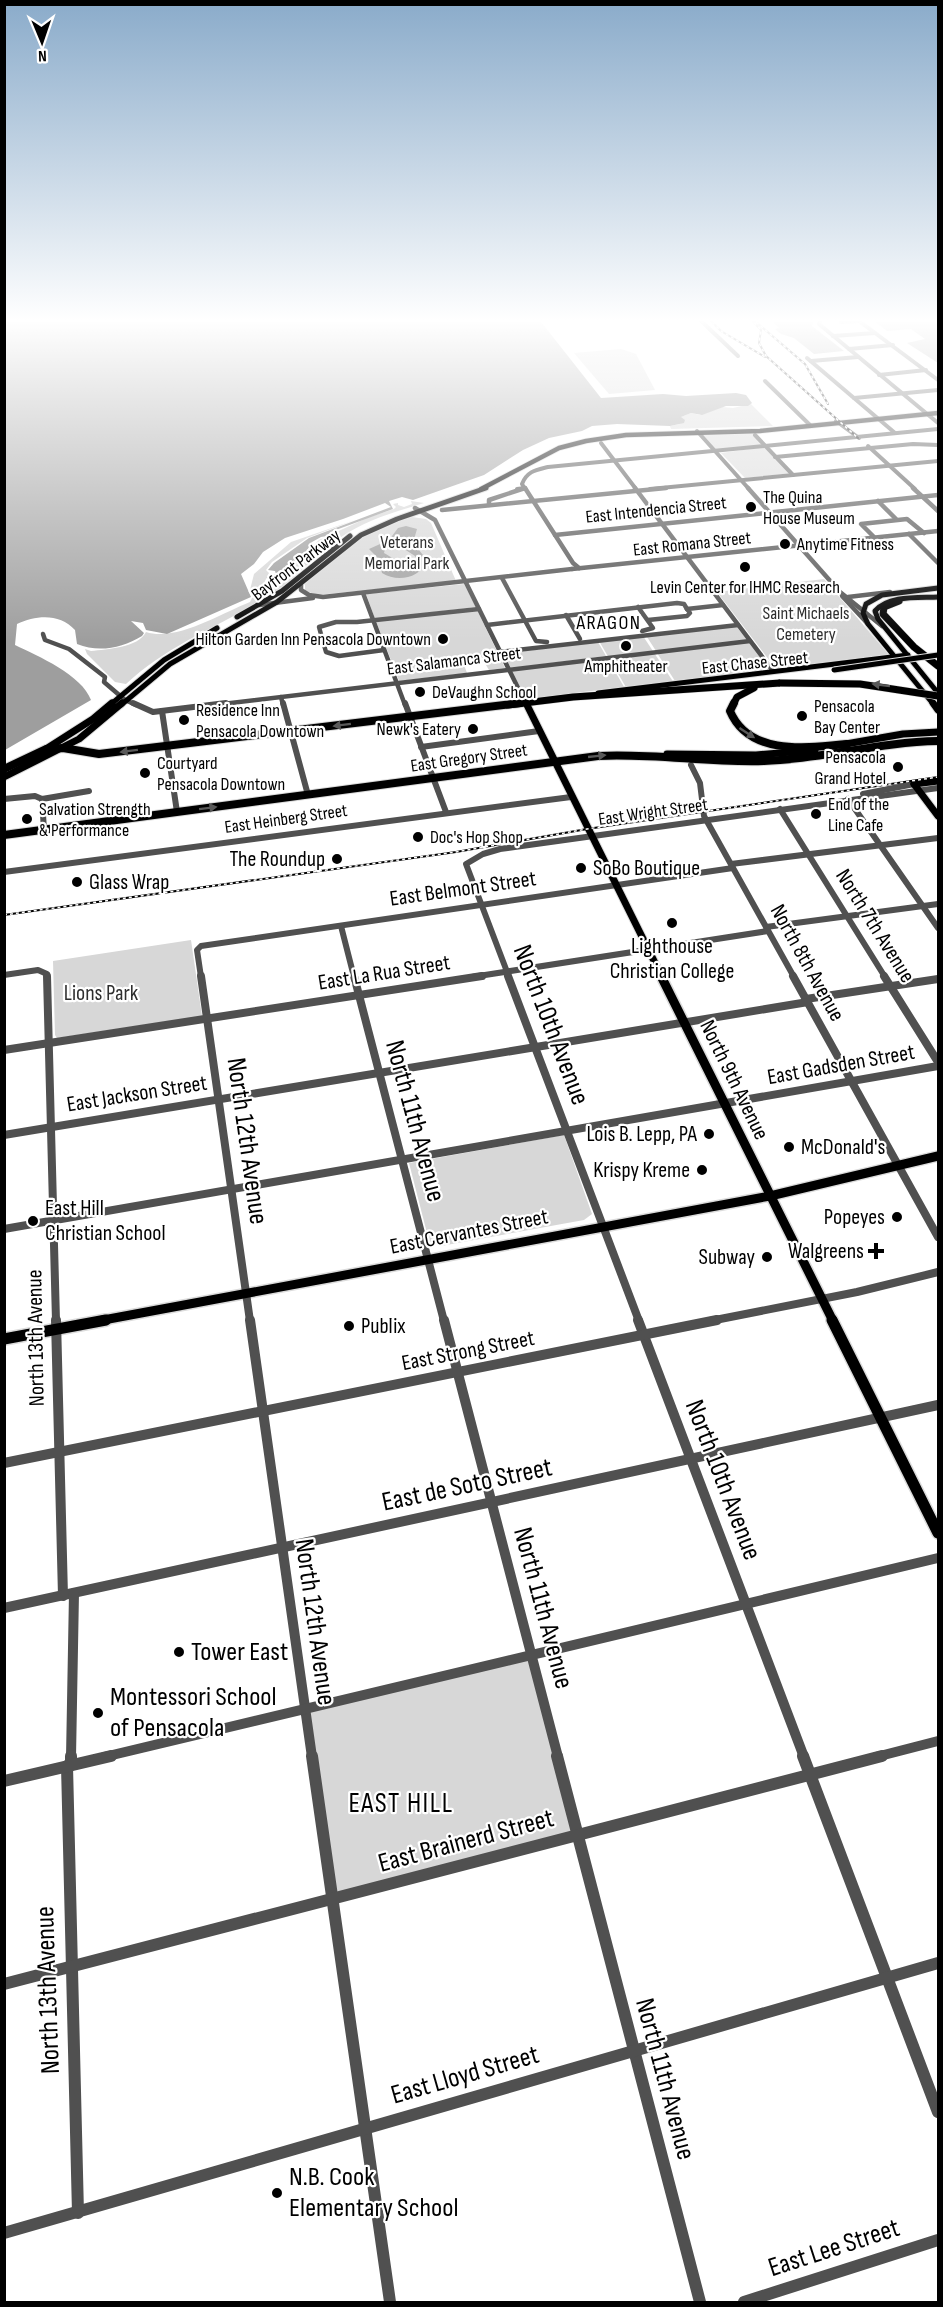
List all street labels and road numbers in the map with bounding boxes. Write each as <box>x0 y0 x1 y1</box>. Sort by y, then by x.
street label: East Intendencia Street <box>585 492 728 528</box>
street label: Bayfront Parkway <box>247 525 345 605</box>
street label: East Romana Street <box>632 527 752 561</box>
street label: East Salamanca Street <box>386 642 523 680</box>
street label: East Chase Street <box>701 647 810 679</box>
street label: East Gregory Street <box>409 739 529 777</box>
street label: East Wright Street <box>597 794 710 830</box>
street label: East Heinberg Street <box>223 800 349 838</box>
street label: North 7th Avenue <box>829 864 921 988</box>
street label: East Belmont Street <box>388 865 538 913</box>
street label: North 8th Avenue <box>764 900 850 1026</box>
street label: North 10th Avenue <box>506 941 596 1109</box>
street label: East La Rua Street <box>316 949 452 997</box>
street label: North 9th Avenue <box>693 1016 775 1144</box>
street label: North 11th Avenue <box>378 1037 452 1205</box>
street label: East Gadsden Street <box>765 1039 917 1091</box>
street label: North 12th Avenue <box>219 1056 275 1226</box>
street label: East Jackson Street <box>65 1070 209 1118</box>
street label: East Cervantes Street <box>388 1203 551 1261</box>
street label: North 13th Avenue <box>21 1269 51 1407</box>
street label: East Strong Street <box>399 1325 537 1377</box>
street label: North 10th Avenue <box>678 1396 768 1564</box>
street label: East de Soto Street <box>379 1451 555 1519</box>
street label: North 11th Avenue <box>506 1524 580 1692</box>
street label: North 12th Avenue <box>287 1537 343 1707</box>
street label: East Brainerd Street <box>375 1802 557 1880</box>
street label: North 13th Avenue <box>29 1905 67 2075</box>
street label: North 11th Avenue <box>628 1995 702 2163</box>
street label: East Lloyd Street <box>387 2039 543 2111</box>
street label: East Lee Street <box>764 2212 904 2284</box>

